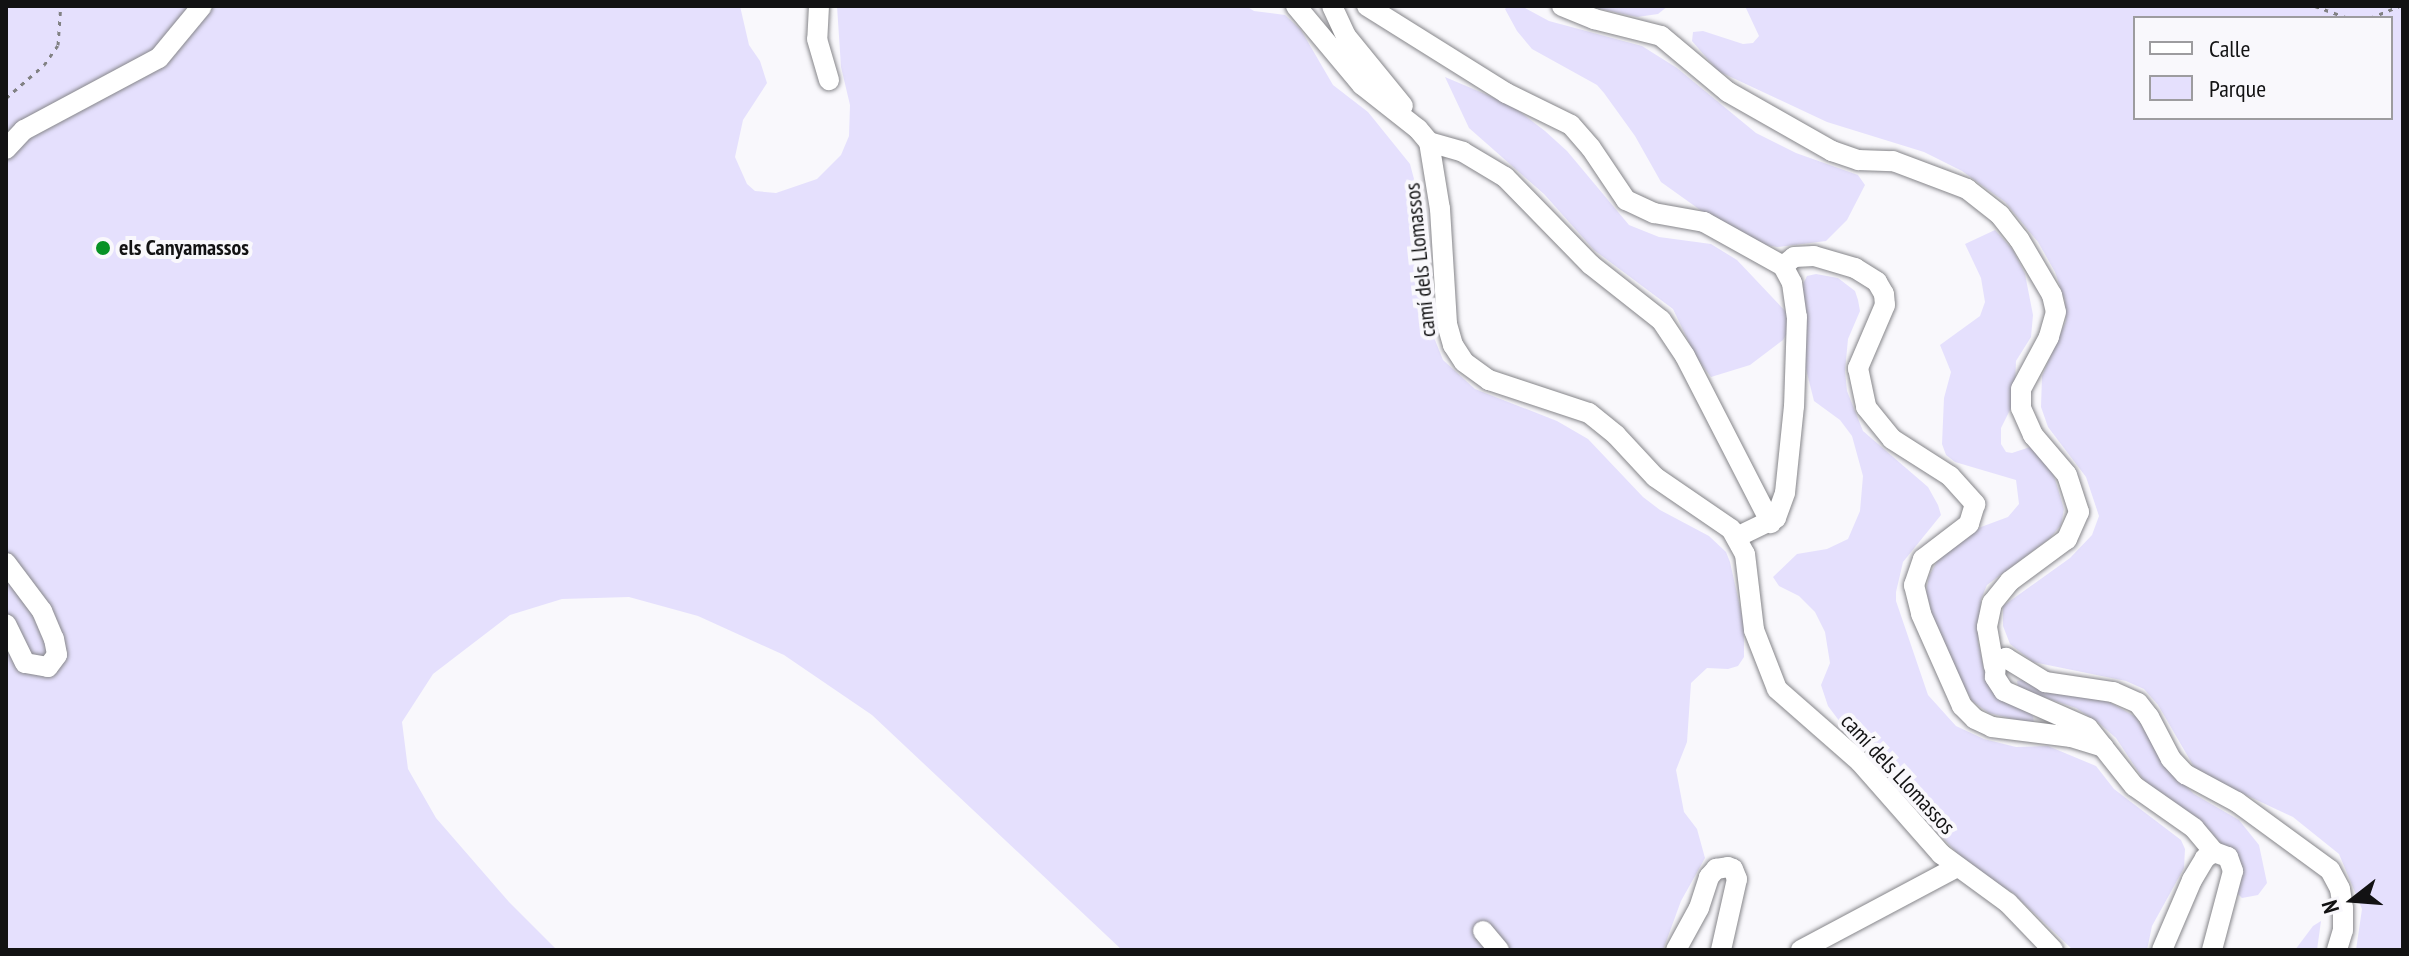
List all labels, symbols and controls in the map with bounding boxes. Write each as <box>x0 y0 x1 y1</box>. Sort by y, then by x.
legend <box>2133 16 2393 120</box>
text: Calle <box>2209 33 2250 64</box>
text: Parque <box>2209 73 2266 104</box>
street label: camí dels Llomassos <box>1399 182 1441 338</box>
place label: els Canyamassos <box>119 235 249 261</box>
marker: els Canyamassos <box>94 239 112 257</box>
street label: camí dels Llomassos <box>1836 708 1960 840</box>
north arrow <box>2313 860 2393 940</box>
text: N <box>2315 897 2345 917</box>

